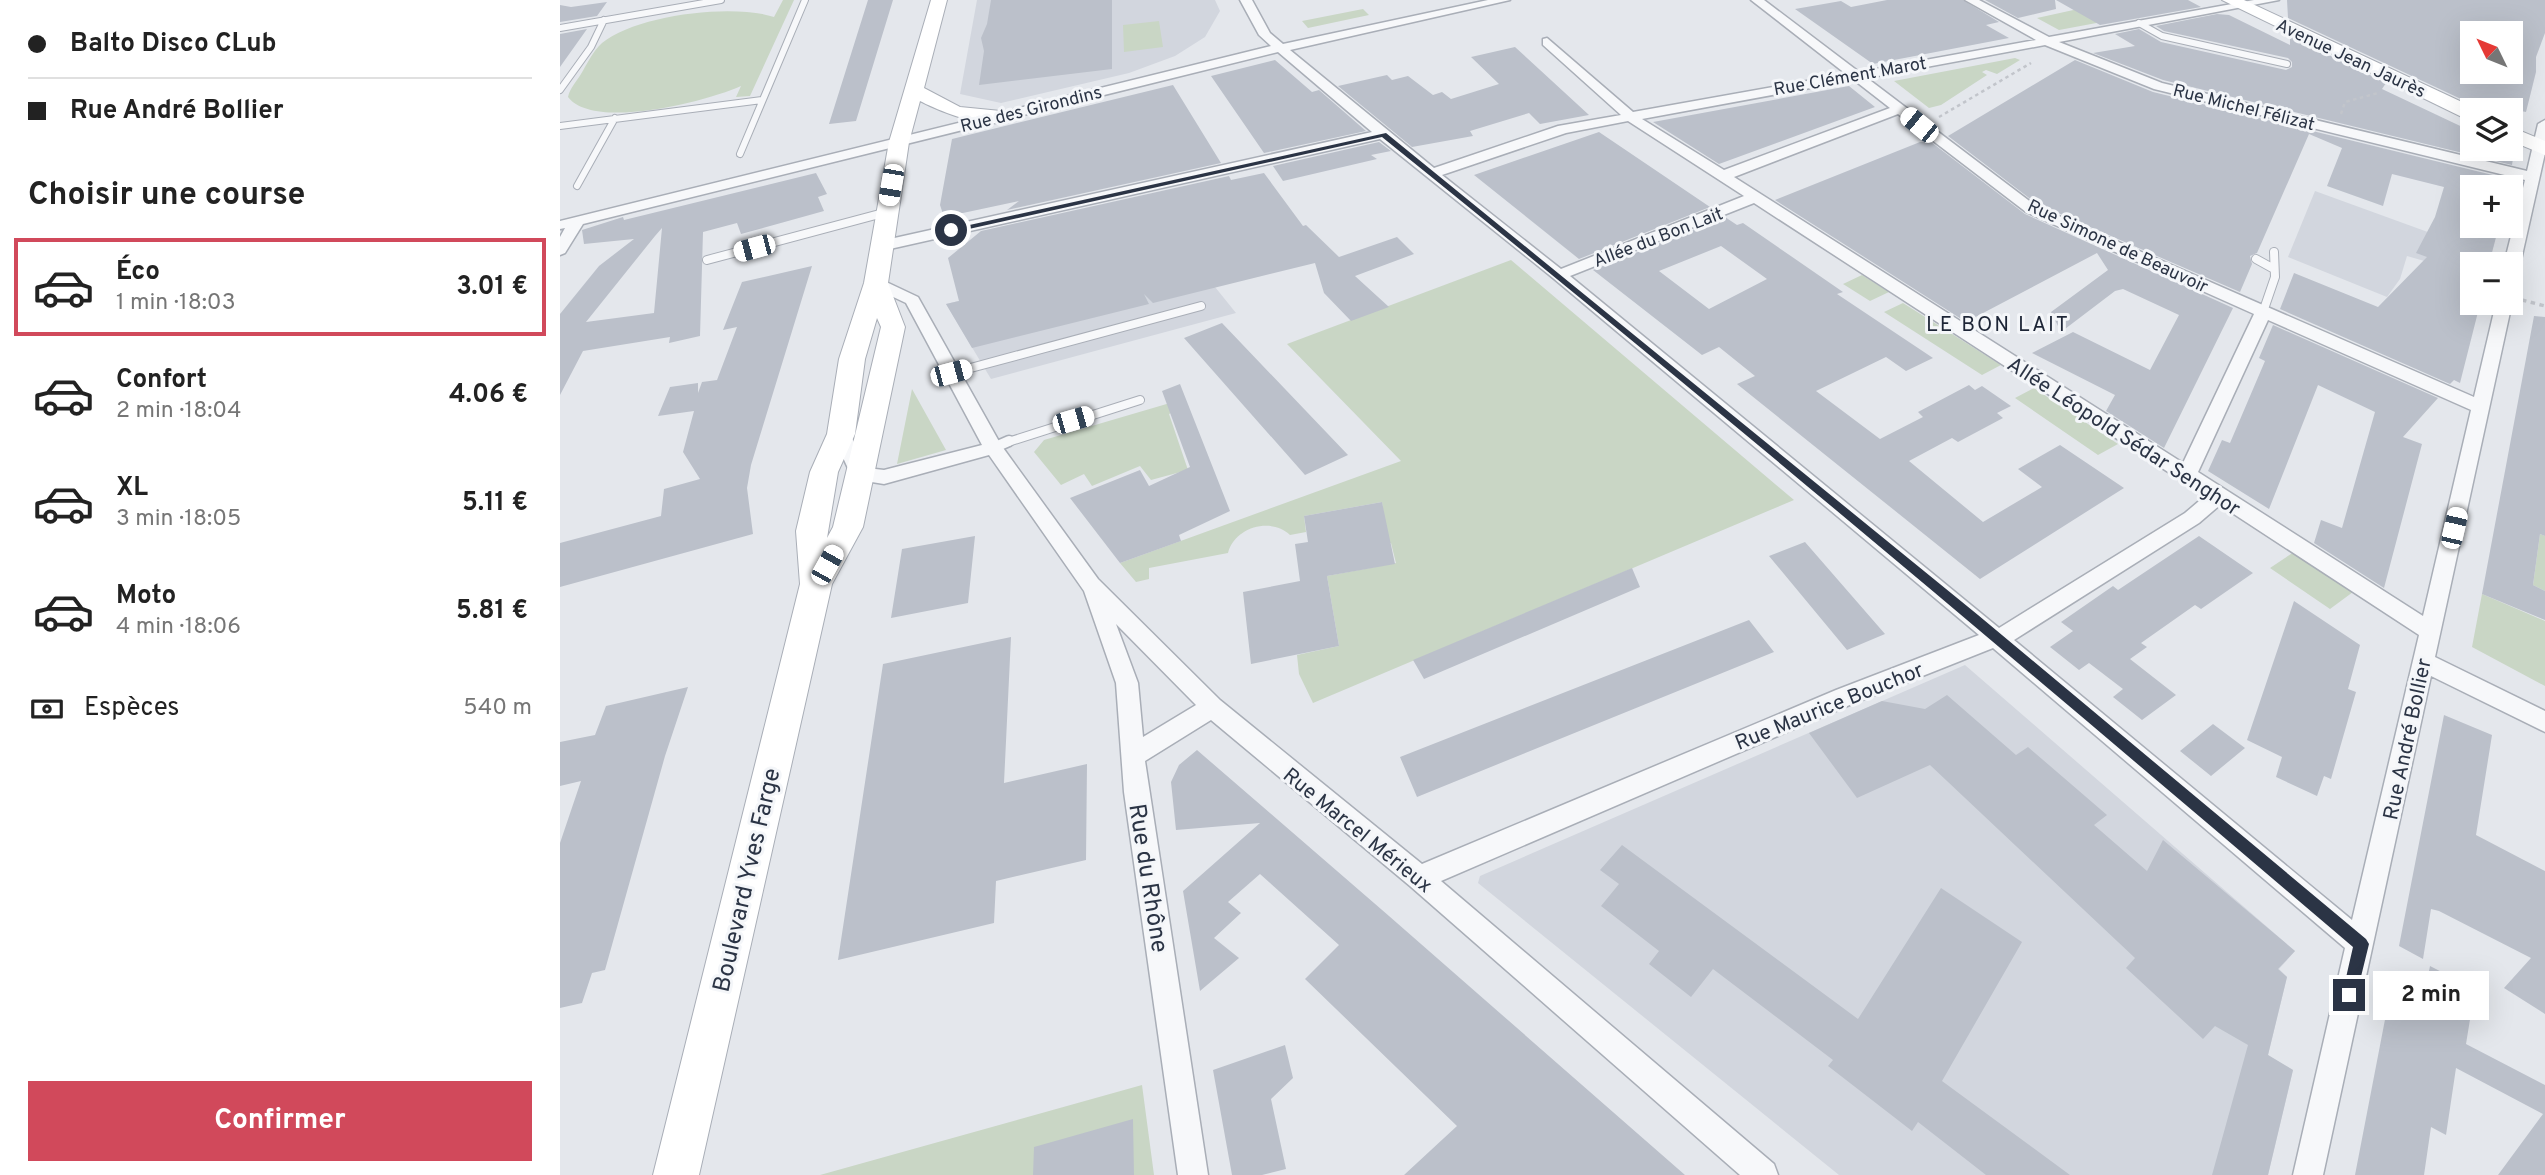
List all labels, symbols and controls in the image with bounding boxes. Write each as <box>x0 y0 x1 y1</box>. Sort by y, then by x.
street label: Avenue Jean Jaurès <box>2272 15 2429 104</box>
north arrow <box>2460 21 2524 84</box>
map controls <box>2460 21 2523 315</box>
text: Balto Disco CLub <box>70 28 277 61</box>
street label: Rue Clément Marot <box>1772 53 1929 102</box>
street label: Rue Michel Félizat <box>2170 80 2317 137</box>
street label: Rue des Girondins <box>958 82 1105 139</box>
text: Rue André Bollier <box>70 95 284 128</box>
button: layers <box>2460 98 2523 161</box>
car <box>1897 104 1942 146</box>
car <box>878 162 905 208</box>
button: + <box>2460 175 2523 238</box>
text: Choisir une course <box>28 176 305 216</box>
street label: Rue Simone de Beauvoir <box>2023 195 2211 299</box>
street label: Allée du Bon Lait <box>1590 203 1727 274</box>
route start <box>935 214 967 246</box>
car <box>731 232 778 264</box>
button: − <box>2460 252 2523 315</box>
icon: car <box>32 256 95 319</box>
text: Éco <box>116 256 160 289</box>
text: 3.01 € <box>456 271 528 304</box>
text: 1 min · 18:03 <box>116 289 235 318</box>
district label: LE BON LAIT <box>1926 312 2070 339</box>
street label: Allée Léopold Sédar Senghor <box>2001 352 2245 523</box>
car <box>928 357 975 389</box>
icon: car <box>32 364 95 427</box>
text: Confort <box>116 364 207 397</box>
text: 4.06 € <box>449 379 528 412</box>
text: 2 min · 18:04 <box>116 397 241 426</box>
car <box>1050 404 1097 436</box>
icon: car <box>32 472 95 535</box>
text: XL <box>116 472 148 505</box>
text: 5.11 € <box>462 487 528 520</box>
text: 3 min · 18:05 <box>116 505 241 534</box>
car <box>2440 505 2469 551</box>
car <box>808 542 847 588</box>
icon: car <box>32 580 95 643</box>
text: Moto <box>116 580 176 613</box>
text: 5.81 € <box>456 595 528 628</box>
text: 4 min · 18:06 <box>116 613 241 642</box>
street label: Rue André Bollier <box>2378 656 2439 823</box>
street label: Rue Maurice Bouchor <box>1731 657 1928 758</box>
icon: cash <box>28 690 66 728</box>
text: Espèces <box>84 692 180 725</box>
text: 540 m <box>463 694 532 723</box>
street label: Rue Marcel Mérieux <box>1277 762 1438 900</box>
street label: Boulevard Yves Farge <box>708 766 788 995</box>
street label: Rue du Rhône <box>1120 802 1174 955</box>
callout: 2 min <box>2374 970 2489 1020</box>
route end <box>2333 979 2365 1011</box>
text: 2 min <box>2401 981 2461 1010</box>
button: Confirmer <box>28 1081 532 1161</box>

